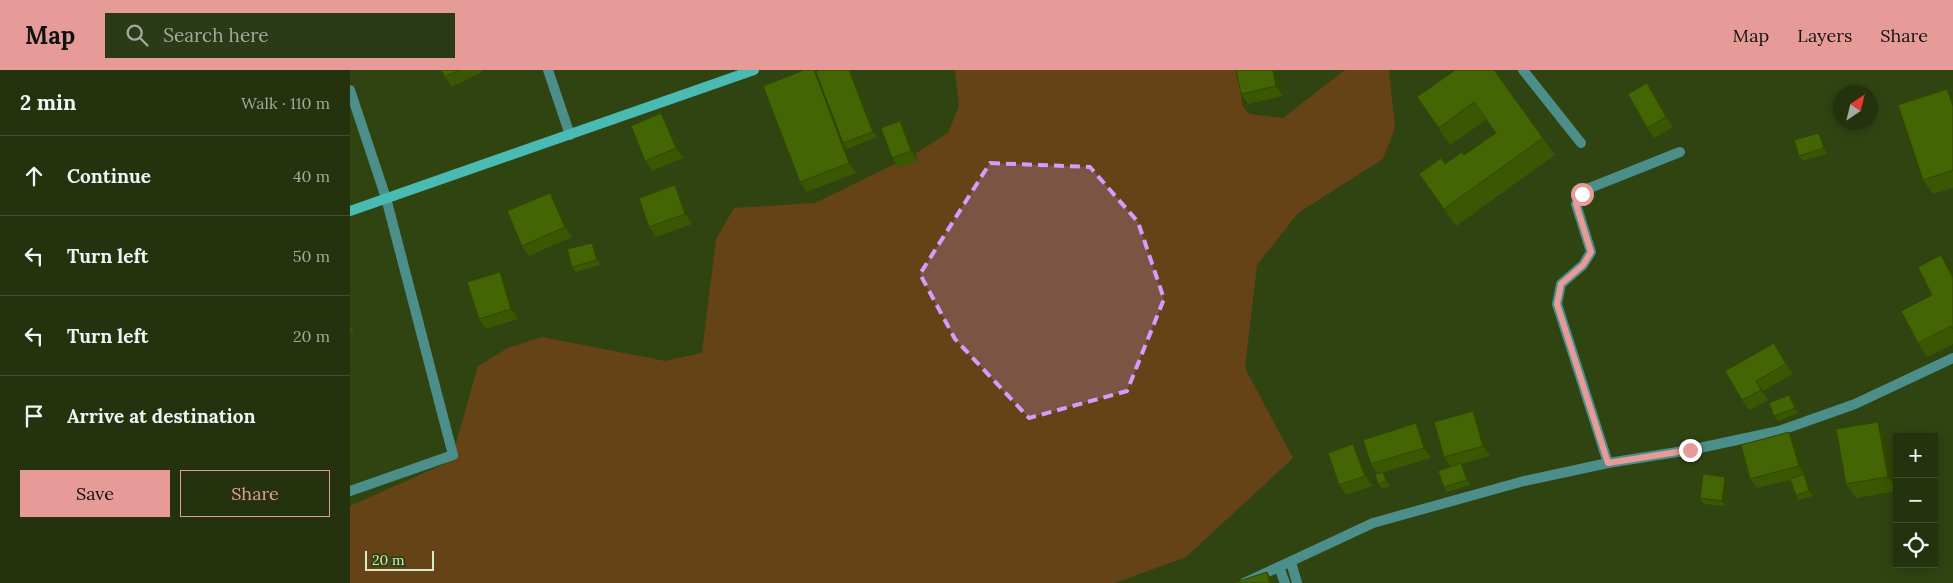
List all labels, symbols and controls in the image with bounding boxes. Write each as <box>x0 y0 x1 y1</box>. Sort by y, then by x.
search box <box>105 13 455 58</box>
text: Map <box>25 20 75 51</box>
icon: search <box>123 21 151 49</box>
text: Search here <box>163 23 269 47</box>
text: Map <box>1733 24 1769 47</box>
text: Layers <box>1797 24 1852 47</box>
text: Share <box>1880 24 1928 47</box>
north arrow <box>1833 85 1878 130</box>
text: 2 min <box>20 89 76 116</box>
text: Walk · 110 m <box>241 93 330 113</box>
icon: ahead <box>20 162 48 190</box>
text: Continue <box>67 164 151 188</box>
text: 40 m <box>293 166 330 186</box>
route start <box>1571 183 1594 206</box>
icon: left <box>20 242 48 270</box>
text: Turn left <box>67 244 148 268</box>
text: 50 m <box>293 246 330 266</box>
icon: left <box>20 322 48 350</box>
text: Turn left <box>67 324 148 348</box>
text: 20 m <box>293 326 330 346</box>
icon: arrive <box>20 402 48 430</box>
text: Arrive at destination <box>67 404 256 428</box>
map controls <box>1893 433 1938 568</box>
button: + <box>1893 433 1938 478</box>
route end <box>1679 439 1702 462</box>
button: Save <box>20 470 170 517</box>
button: Share <box>180 470 330 517</box>
button: − <box>1893 478 1938 523</box>
button: locate <box>1893 523 1938 568</box>
scale bar <box>365 548 434 571</box>
text: 20 m <box>372 551 404 569</box>

